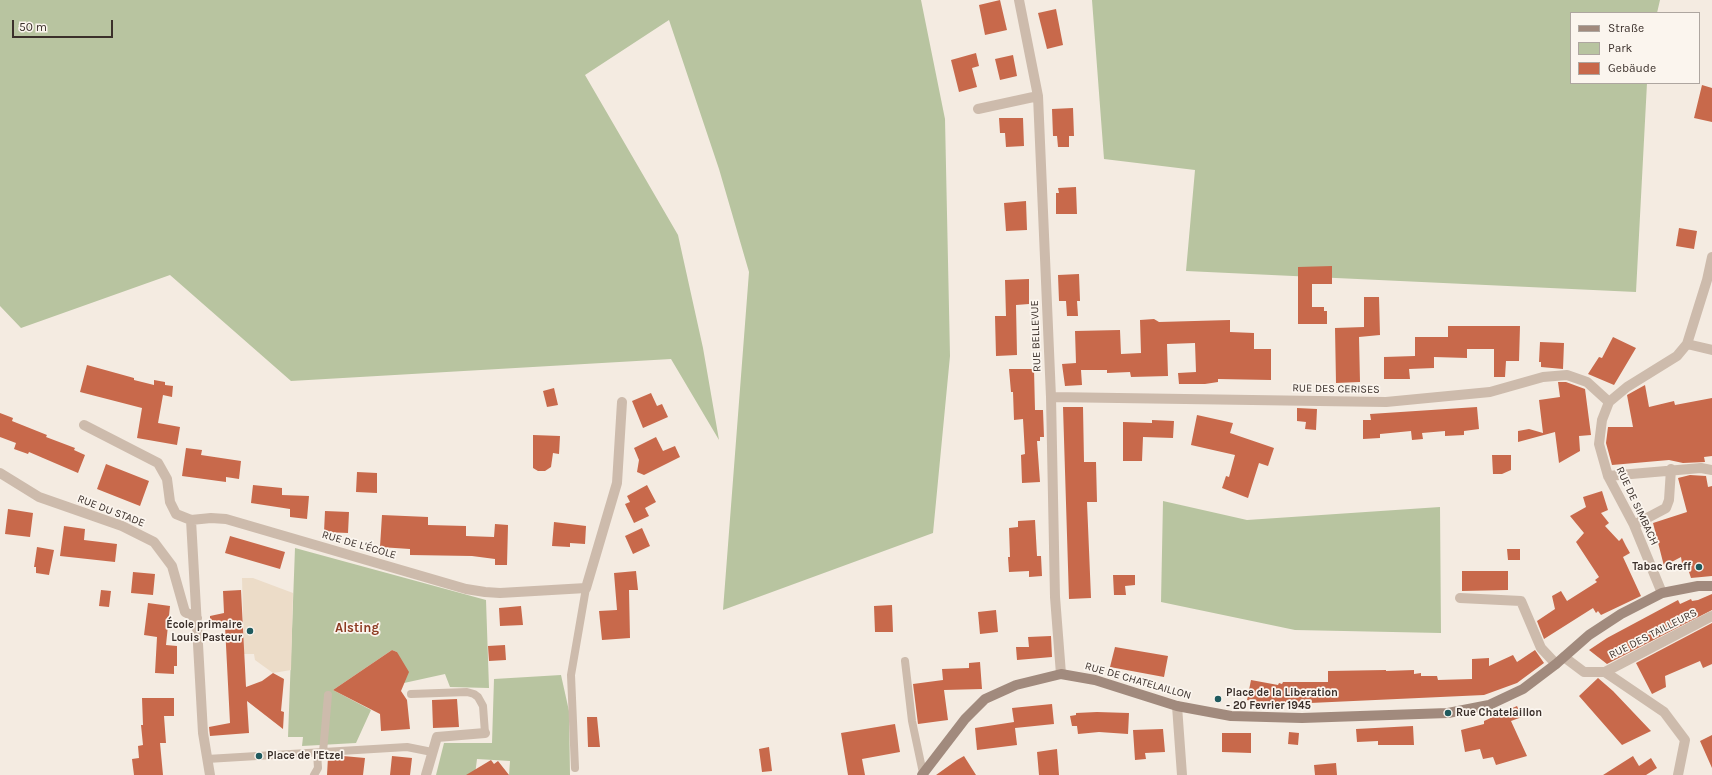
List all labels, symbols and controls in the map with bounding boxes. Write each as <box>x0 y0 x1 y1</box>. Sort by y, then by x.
scale bar <box>14 12 115 38</box>
legend <box>1570 12 1700 84</box>
text: 50 m <box>19 20 47 34</box>
text: Straße <box>1608 21 1644 35</box>
text: Park <box>1608 41 1632 55</box>
text: Gebäude <box>1608 61 1656 75</box>
street label: RUE BELLEVUE <box>1028 300 1044 372</box>
street label: RUE DES CERISES <box>1292 382 1380 396</box>
street label: RUE DE SIMBACH <box>1613 465 1661 547</box>
street label: RUE DU STADE <box>75 492 147 530</box>
street label: RUE DE L'ÉCOLE <box>320 528 398 562</box>
place label: Tabac Greff <box>1632 560 1691 574</box>
marker: Tabac Greff <box>1694 562 1704 572</box>
street label: RUE DES TAILLEURS <box>1607 606 1699 662</box>
place label: École primaire Louis Pasteur <box>166 618 242 644</box>
district label: Alsting <box>335 620 379 636</box>
marker: École primaire Louis Pasteur <box>245 626 255 636</box>
street label: RUE DE CHATELAILLON <box>1083 660 1193 702</box>
place label: Place de la Liberation - 20 Fevrier 1945 <box>1226 686 1338 712</box>
marker: Place de la Liberation - 20 Fevrier 1945 <box>1213 694 1223 704</box>
place label: Rue Chatelaillon <box>1456 706 1542 720</box>
marker: Rue Chatelaillon <box>1443 708 1453 718</box>
place label: Place de l'Etzel <box>267 749 344 763</box>
marker: Place de l'Etzel <box>254 751 264 761</box>

